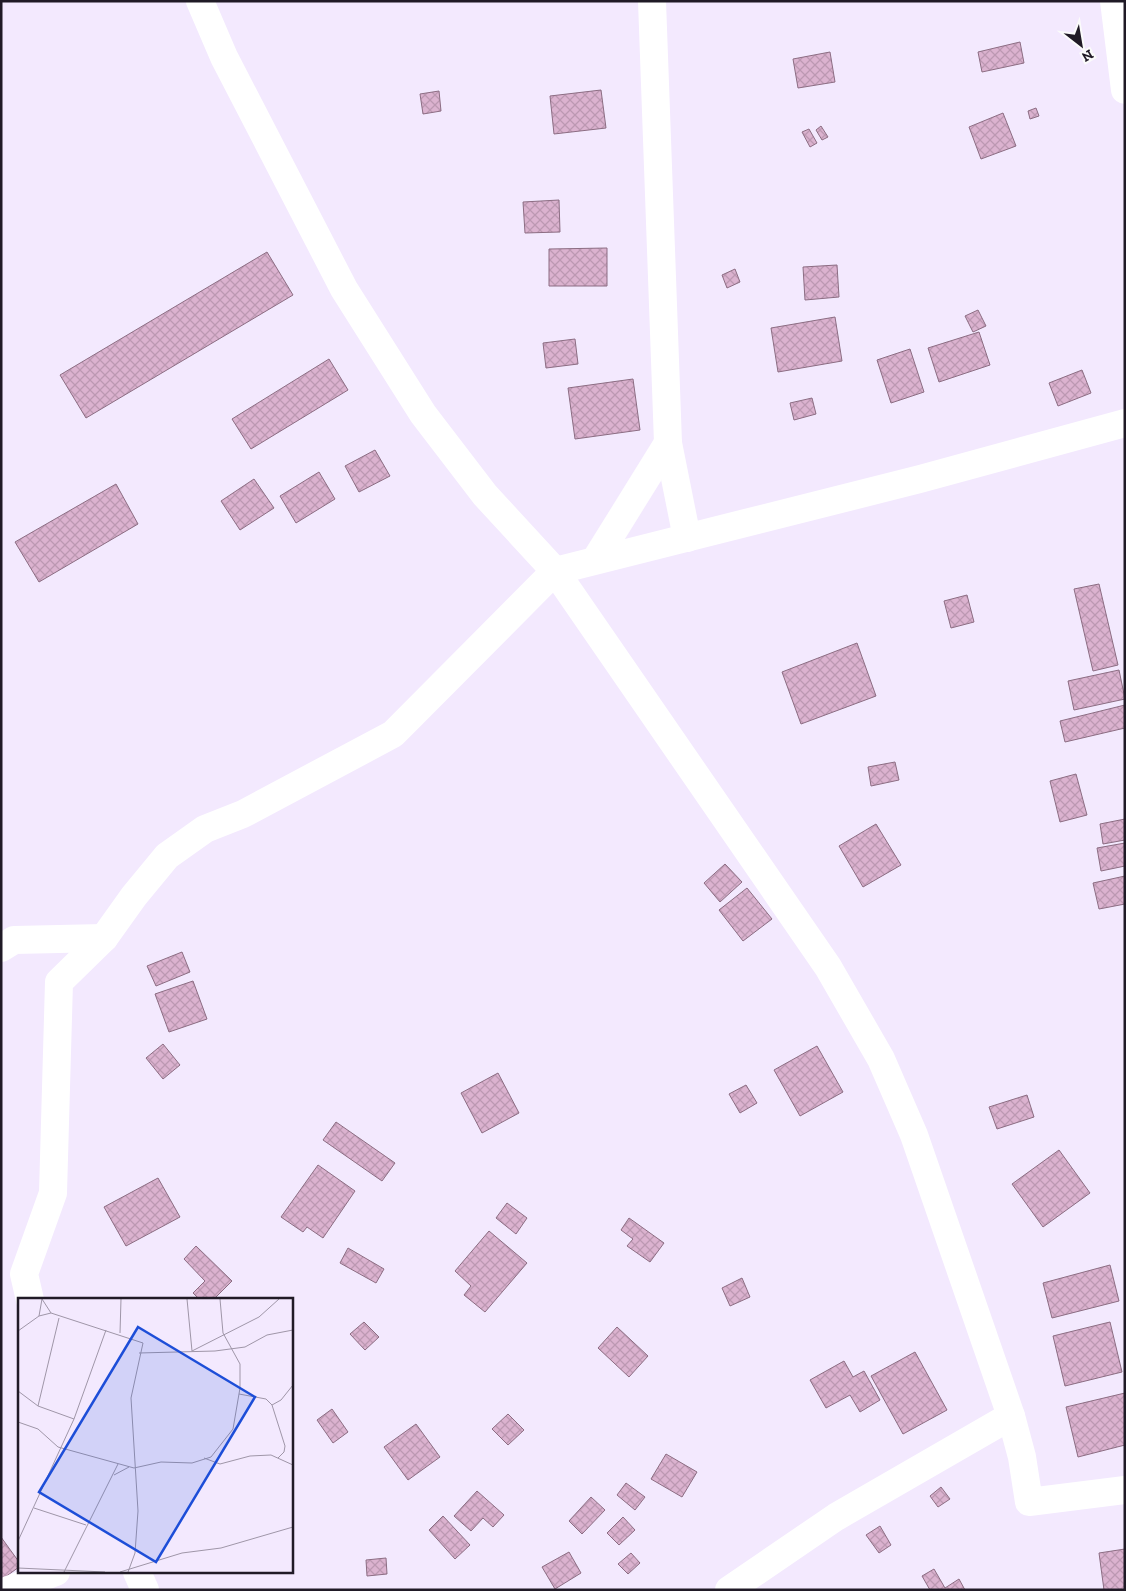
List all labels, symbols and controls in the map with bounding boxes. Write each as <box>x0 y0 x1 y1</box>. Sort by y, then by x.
north arrow <box>1056 20 1106 70</box>
text: N <box>1078 46 1096 66</box>
inset map <box>18 1298 292 1574</box>

